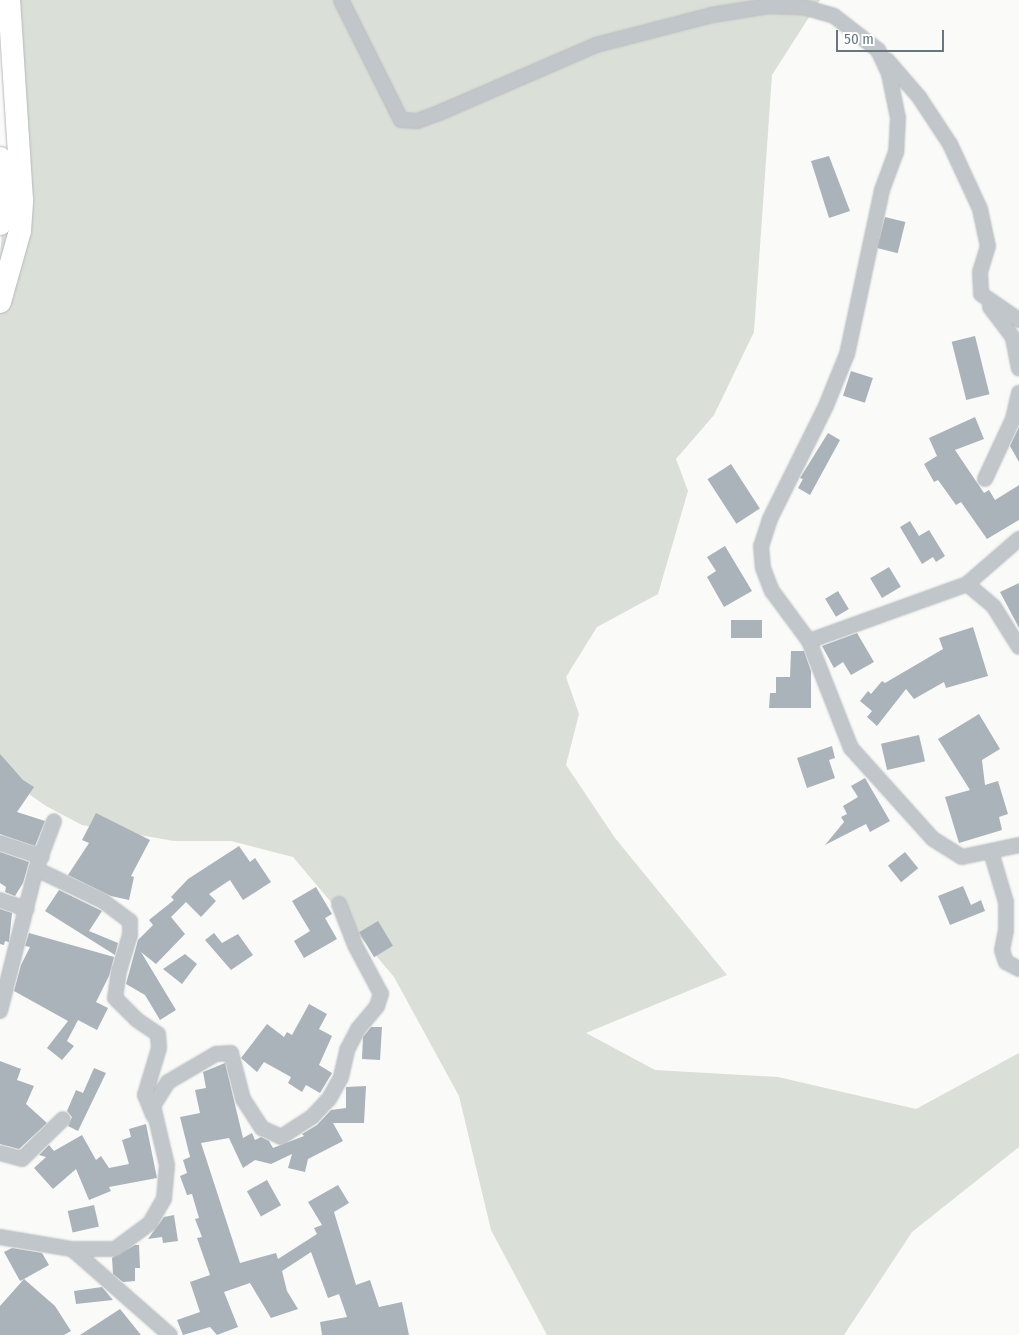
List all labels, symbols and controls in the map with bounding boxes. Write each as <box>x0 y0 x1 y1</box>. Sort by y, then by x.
scale bar <box>839 20 946 52</box>
text: 50 m <box>844 30 874 48</box>

